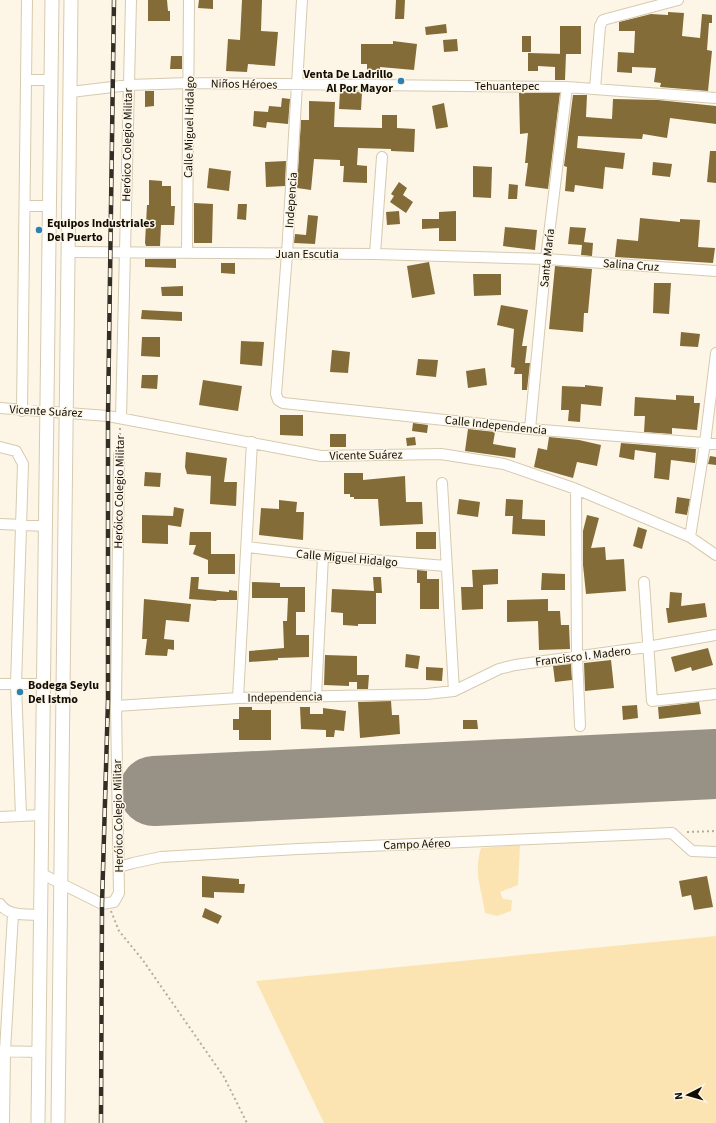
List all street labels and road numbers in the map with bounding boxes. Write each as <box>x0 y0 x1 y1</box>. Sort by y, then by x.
street label: Niños Héroes <box>211 75 277 94</box>
street label: Calle Miguel Hidalgo <box>180 76 199 178</box>
street label: Tehuantepec <box>474 78 540 95</box>
street label: Heróico Colegio Militar <box>118 87 137 202</box>
street label: Indepencia <box>281 172 302 229</box>
street label: Santa María <box>536 228 559 288</box>
street label: Juan Escutia <box>275 246 339 263</box>
street label: Salina Cruz <box>602 255 660 276</box>
street label: Vicente Suárez <box>9 401 83 422</box>
street label: Calle Independencia <box>444 412 548 439</box>
street label: Heróico Colegio Militar <box>110 434 129 549</box>
street label: Vicente Suárez <box>329 446 403 465</box>
street label: Calle Miguel Hidalgo <box>295 546 398 571</box>
street label: Francisco I. Madero <box>534 642 632 671</box>
street label: Independencia <box>247 688 323 707</box>
street label: Heróico Colegio Militar <box>109 758 128 873</box>
street label: Campo Aéreo <box>383 835 451 854</box>

